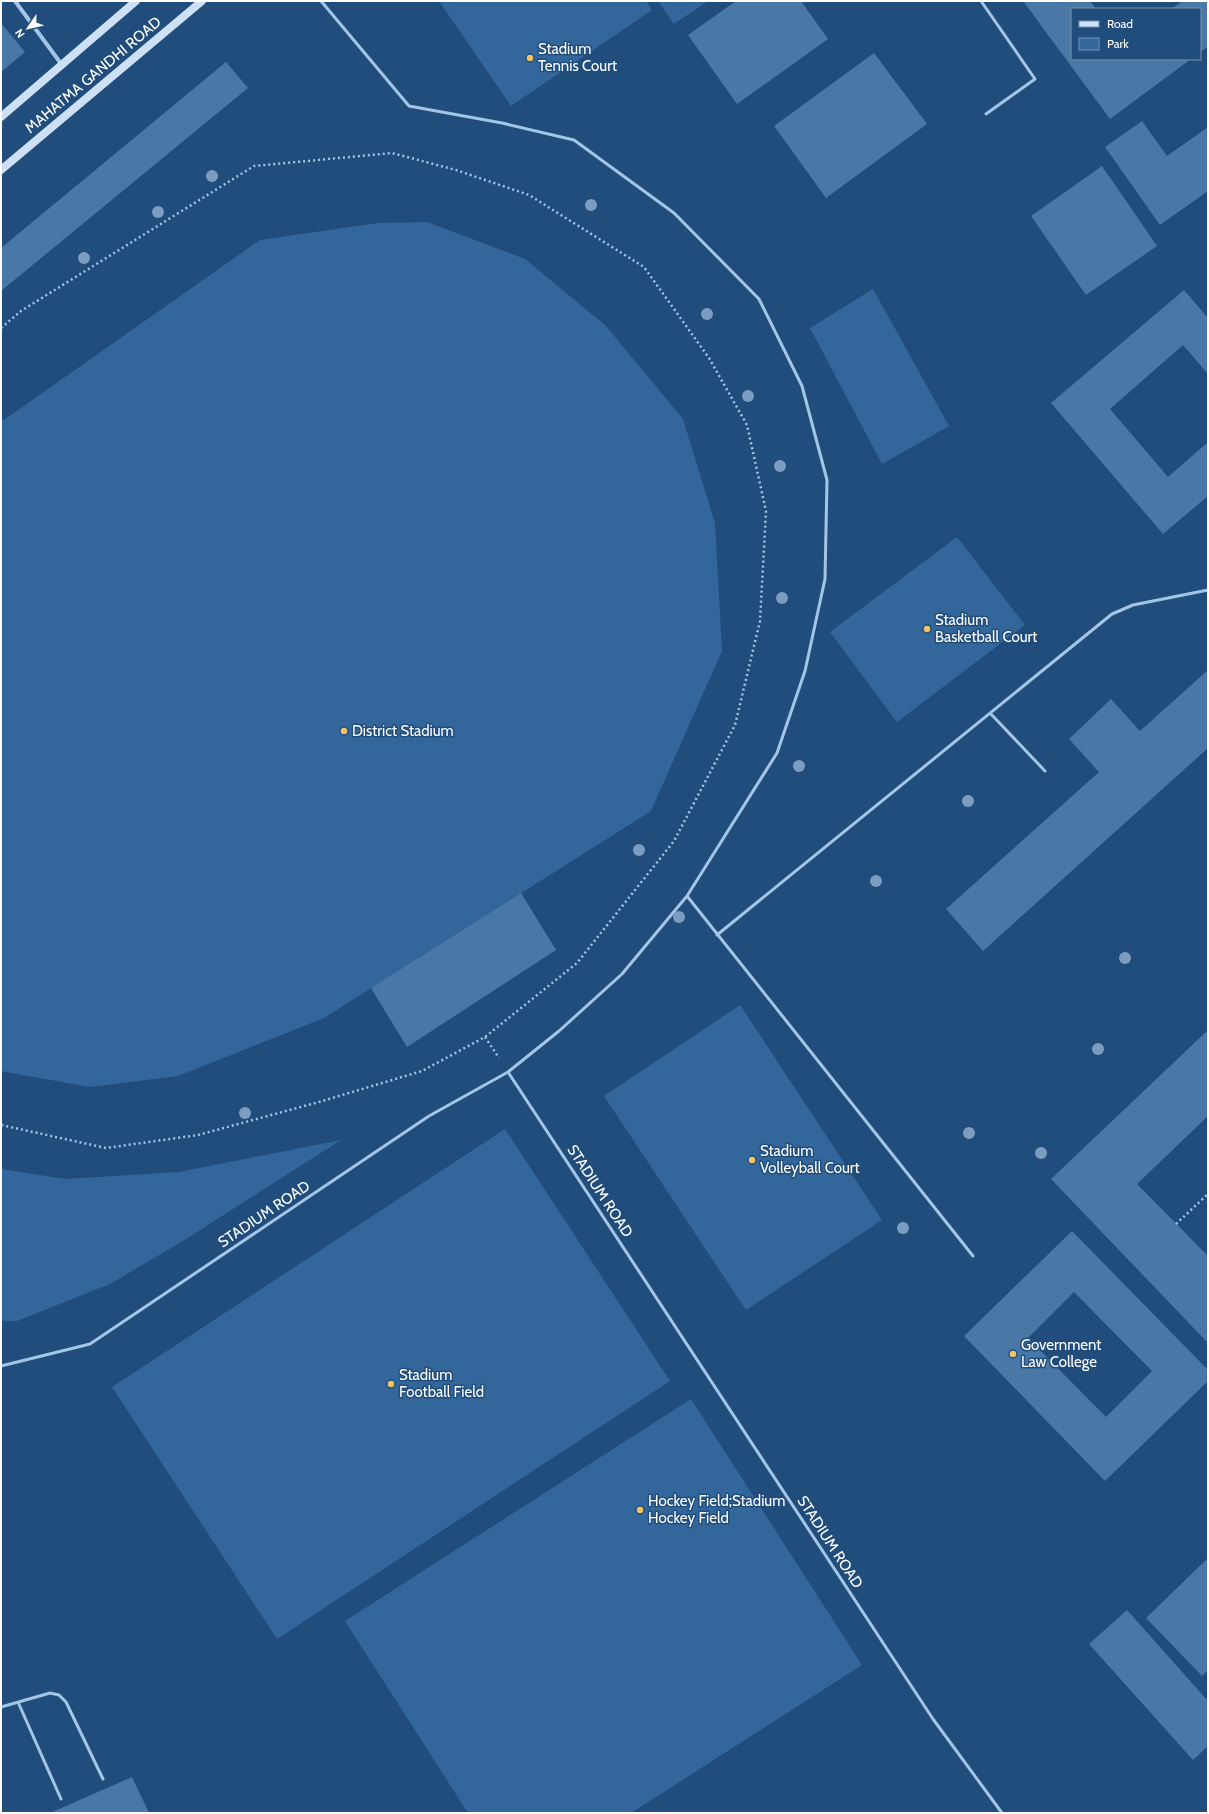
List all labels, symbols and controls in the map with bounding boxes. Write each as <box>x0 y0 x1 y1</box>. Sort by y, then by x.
north arrow <box>8 8 48 48</box>
legend <box>1071 8 1201 60</box>
street label: MAHATMA GANDHI ROAD <box>21 13 165 137</box>
text: Road <box>1107 16 1133 31</box>
text: Park <box>1107 36 1129 51</box>
place label: Stadium Tennis Court <box>538 40 617 75</box>
marker: Stadium Tennis Court <box>525 53 535 63</box>
place label: Stadium Basketball Court <box>935 611 1037 646</box>
marker: Stadium Basketball Court <box>922 624 932 634</box>
place label: District Stadium <box>352 722 454 740</box>
marker: District Stadium <box>339 726 349 736</box>
street label: STADIUM ROAD <box>563 1141 637 1241</box>
place label: Stadium Volleyball Court <box>760 1142 860 1177</box>
marker: Stadium Volleyball Court <box>747 1155 757 1165</box>
street label: STADIUM ROAD <box>215 1177 313 1251</box>
place label: Government Law College <box>1021 1336 1101 1371</box>
marker: Government Law College <box>1008 1349 1018 1359</box>
place label: Stadium Football Field <box>399 1366 484 1401</box>
marker: Stadium Football Field <box>386 1379 396 1389</box>
place label: Hockey Field;Stadium Hockey Field <box>648 1492 785 1527</box>
street label: STADIUM ROAD <box>793 1492 867 1592</box>
marker: Hockey Field;Stadium Hockey Field <box>635 1505 645 1515</box>

